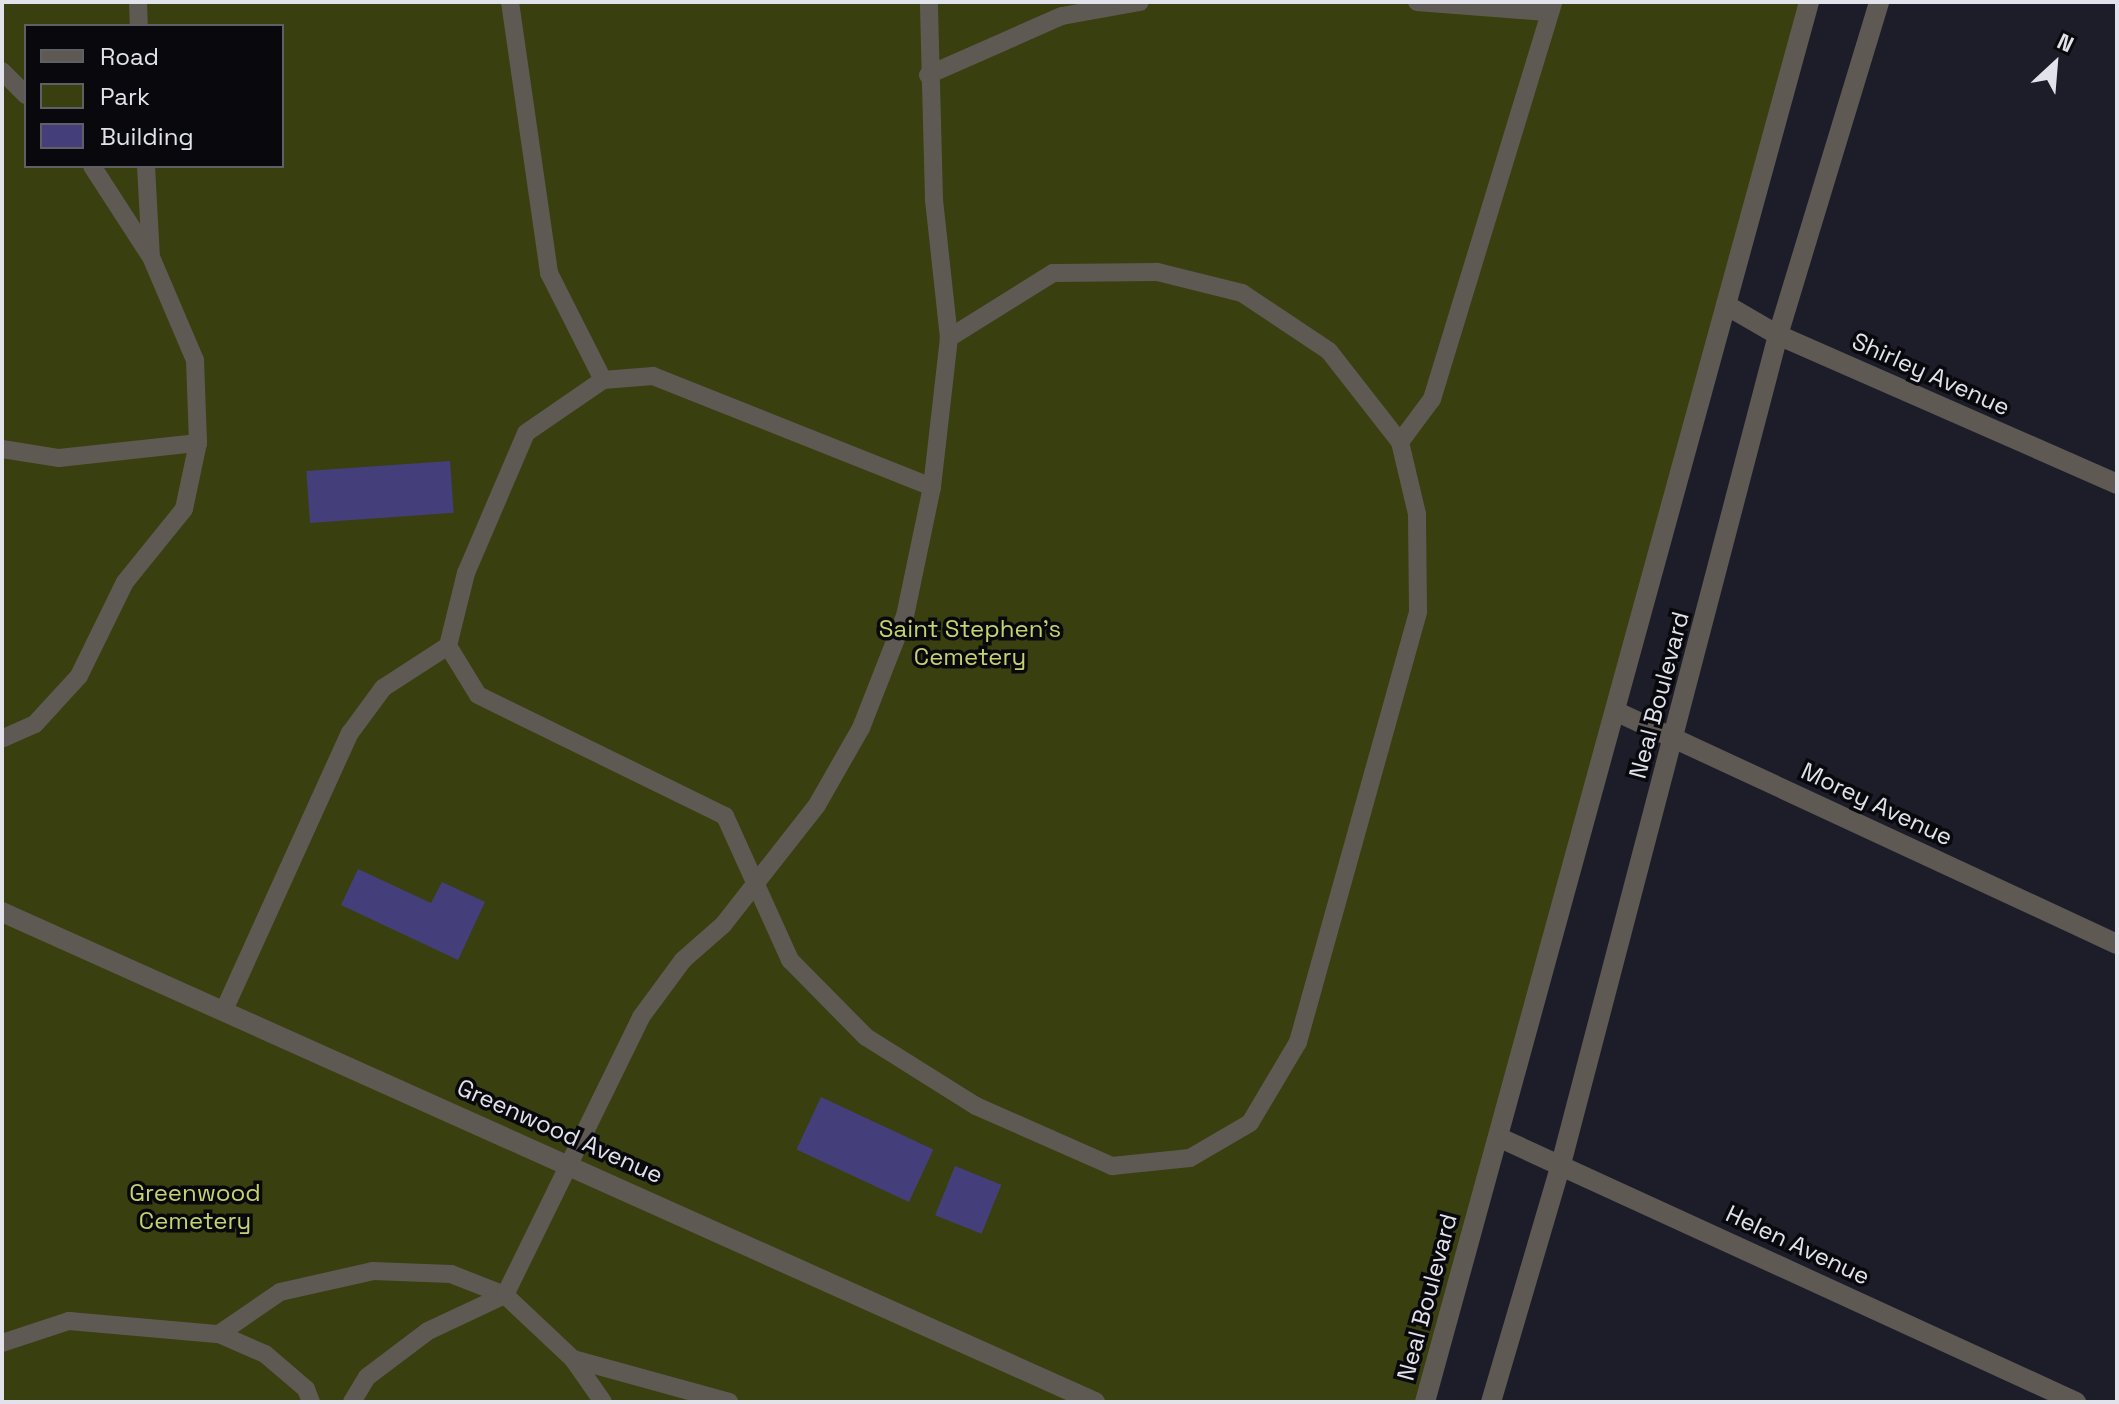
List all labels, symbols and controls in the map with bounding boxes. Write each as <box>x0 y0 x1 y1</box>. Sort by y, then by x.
legend <box>24 24 284 168</box>
north arrow <box>2015 24 2095 104</box>
text: N <box>2053 27 2078 58</box>
text: Road <box>100 41 159 72</box>
text: Park <box>100 81 150 112</box>
text: Building <box>100 121 194 152</box>
street label: Shirley Avenue <box>1847 326 2015 422</box>
street label: Neal Boulevard <box>1623 608 1695 782</box>
park label: Saint Stephen’s Cemetery <box>879 615 1061 671</box>
street label: Morey Avenue <box>1797 756 1957 852</box>
street label: Greenwood Avenue <box>453 1073 667 1189</box>
park label: Greenwood Cemetery <box>129 1179 261 1235</box>
street label: Helen Avenue <box>1721 1199 1875 1291</box>
street label: Neal Boulevard <box>1391 1210 1463 1384</box>

